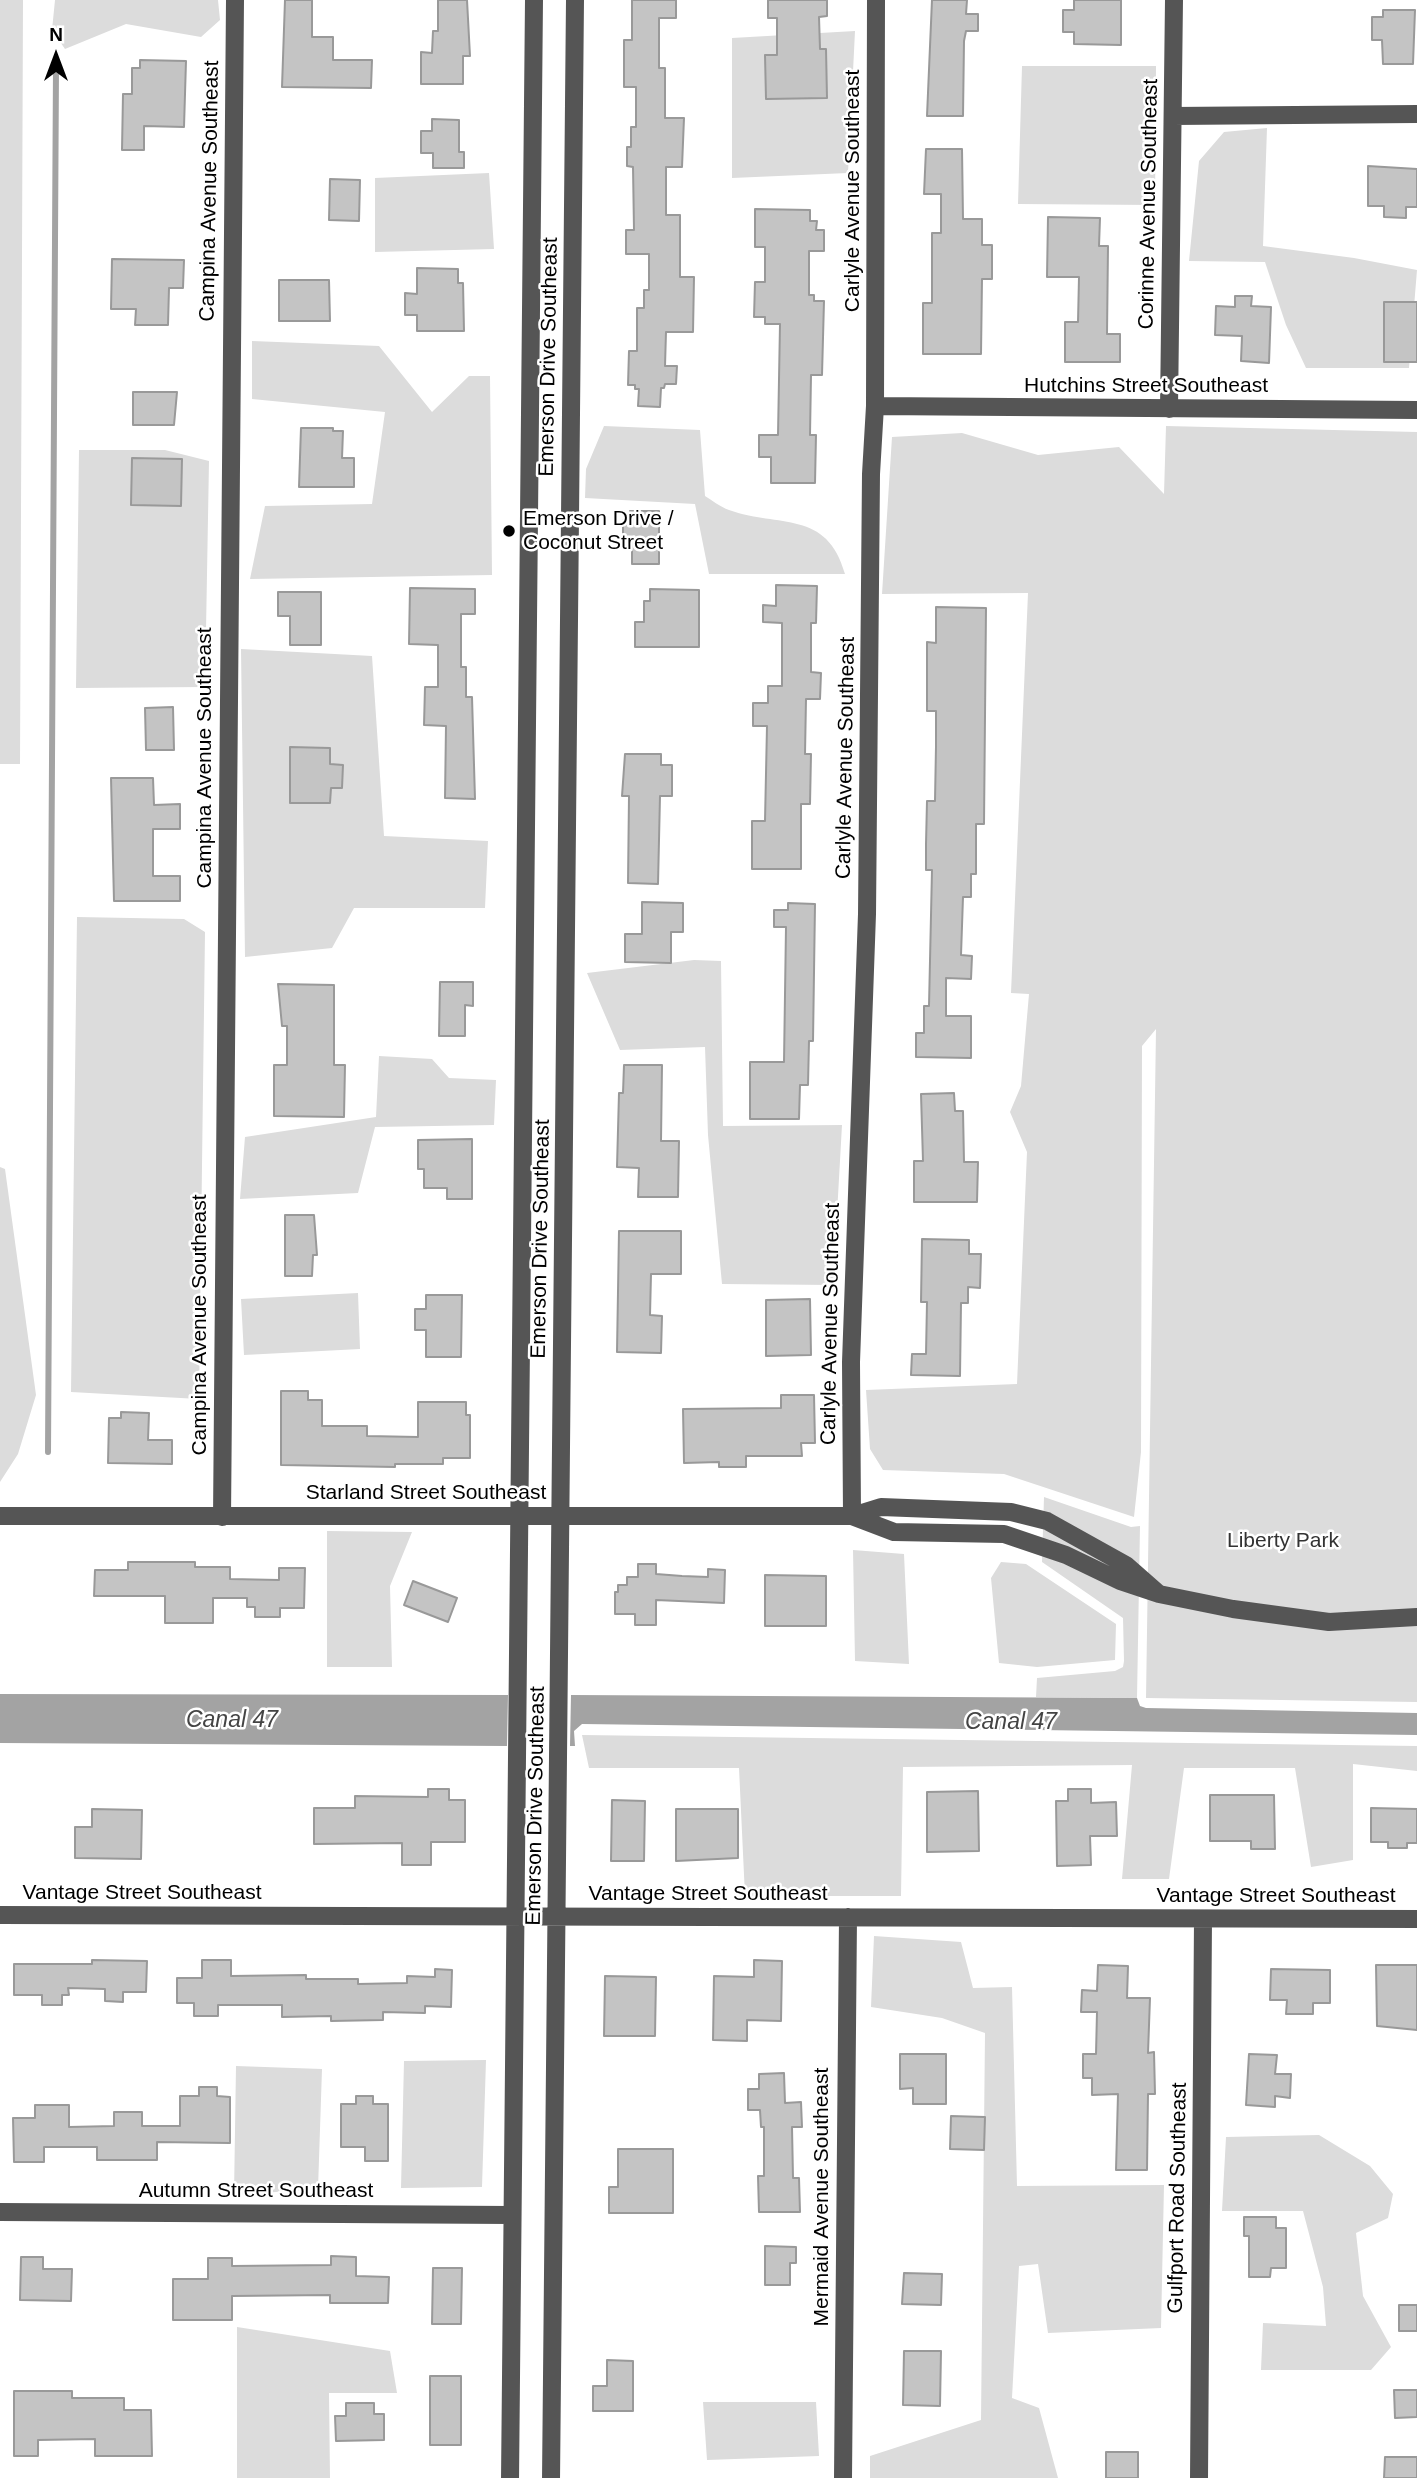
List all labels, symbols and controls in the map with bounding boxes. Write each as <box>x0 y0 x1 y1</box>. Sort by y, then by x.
north arrow <box>21 21 91 91</box>
text: N <box>49 24 63 45</box>
street label: Campina Avenue Southeast <box>195 60 225 322</box>
street label: Carlyle Avenue Southeast <box>840 70 866 312</box>
street label: Corinne Avenue Southeast <box>1134 78 1164 330</box>
street label: Emerson Drive Southeast <box>534 237 564 477</box>
street label: Hutchins Street Southeast <box>1024 373 1268 399</box>
place label: Emerson Drive / Coconut Street <box>523 506 674 556</box>
marker: Emerson Drive / Coconut Street <box>501 523 517 539</box>
street label: Campina Avenue Southeast <box>192 627 218 889</box>
street label: Carlyle Avenue Southeast <box>831 637 861 879</box>
street label: Emerson Drive Southeast <box>526 1119 556 1359</box>
street label: Campina Avenue Southeast <box>187 1194 213 1456</box>
street label: Carlyle Avenue Southeast <box>816 1203 846 1445</box>
street label: Starland Street Southeast <box>306 1480 546 1506</box>
park label: Liberty Park <box>1227 1528 1339 1554</box>
street label: Emerson Drive Southeast <box>521 1686 551 1926</box>
water label: Canal 47 <box>186 1707 278 1735</box>
water label: Canal 47 <box>965 1709 1057 1737</box>
street label: Vantage Street Southeast <box>23 1880 261 1906</box>
street label: Vantage Street Southeast <box>589 1881 827 1907</box>
street label: Vantage Street Southeast <box>1157 1883 1395 1909</box>
street label: Mermaid Avenue Southeast <box>809 2068 835 2326</box>
street label: Gulfport Road Southeast <box>1163 2082 1193 2314</box>
street label: Autumn Street Southeast <box>139 2178 373 2204</box>

